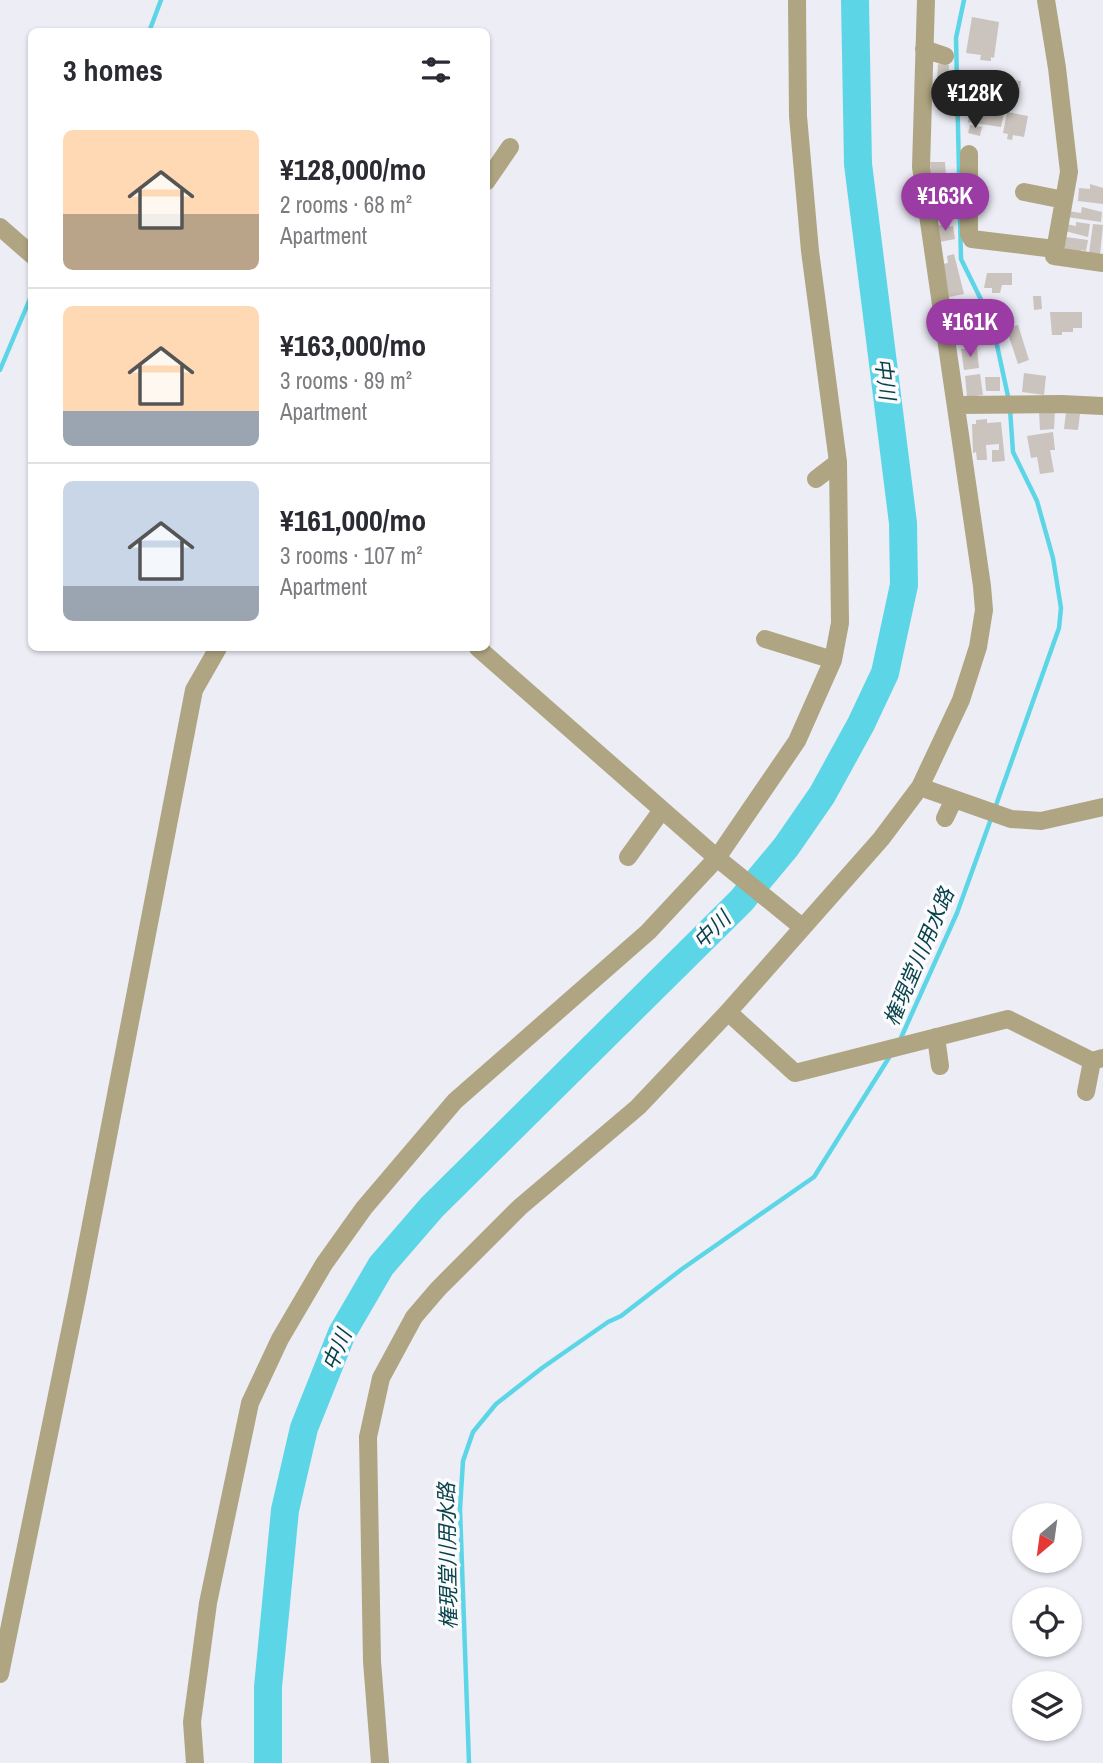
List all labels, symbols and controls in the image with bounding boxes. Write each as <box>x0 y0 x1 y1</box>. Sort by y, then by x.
text: 3 homes <box>63 50 163 90</box>
icon: filters <box>417 51 455 89</box>
pin: ¥128K <box>926 71 1024 130</box>
text: ¥128K <box>947 77 1003 108</box>
text: ¥128,000/mo <box>280 149 426 189</box>
icon: home <box>119 158 203 242</box>
pin: ¥163K <box>896 174 994 233</box>
text: ¥163K <box>917 180 973 211</box>
text: 2 rooms · 68 m² <box>280 189 412 220</box>
text: Apartment <box>280 220 367 251</box>
pin: ¥161K <box>921 300 1019 359</box>
text: ¥161K <box>942 306 998 337</box>
text: ¥163,000/mo <box>280 325 426 365</box>
icon: home <box>119 334 203 418</box>
water label: 中川 <box>869 356 903 404</box>
text: 3 rooms · 89 m² <box>280 365 412 396</box>
text: Apartment <box>280 396 367 427</box>
text: ¥161,000/mo <box>280 500 426 540</box>
icon: home <box>119 509 203 593</box>
text: 3 rooms · 107 m² <box>280 540 423 571</box>
text: Apartment <box>280 571 367 602</box>
water label: 権現堂川用水路 <box>876 882 961 1030</box>
water label: 中川 <box>687 903 738 955</box>
water label: 中川 <box>315 1323 359 1375</box>
water label: 権現堂川用水路 <box>432 1480 463 1630</box>
north arrow <box>1012 1503 1082 1573</box>
map controls <box>1012 1503 1082 1741</box>
button: locate <box>1012 1587 1082 1657</box>
button: layers <box>1012 1671 1082 1741</box>

